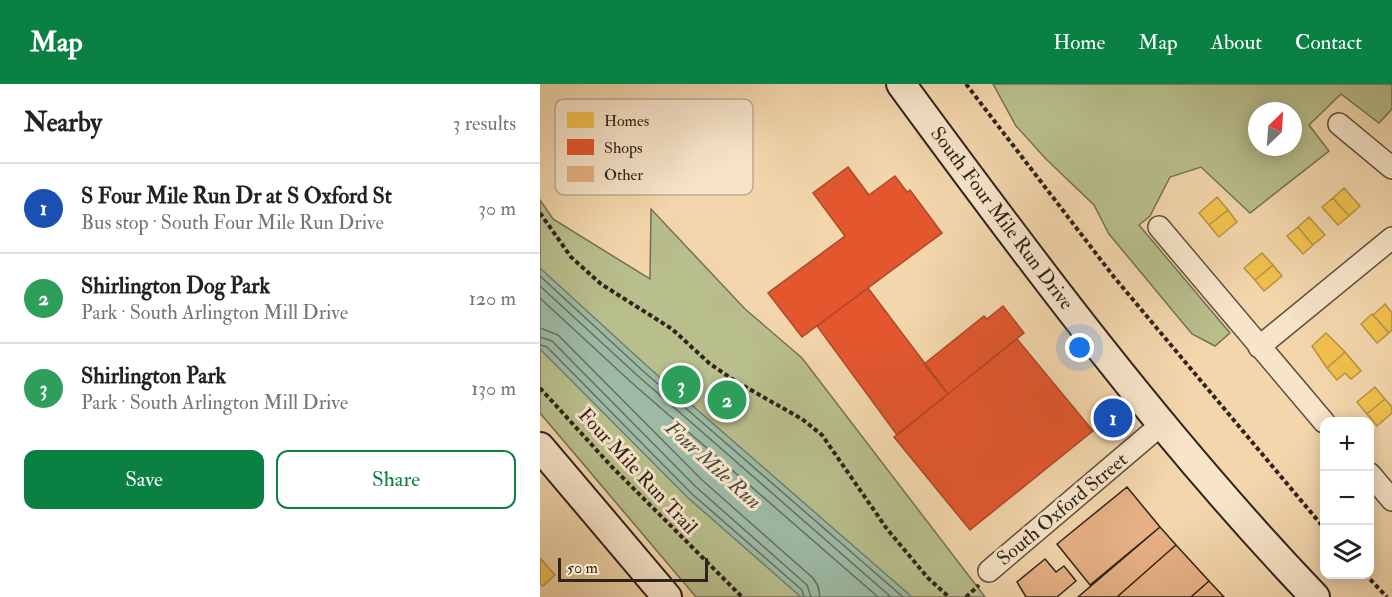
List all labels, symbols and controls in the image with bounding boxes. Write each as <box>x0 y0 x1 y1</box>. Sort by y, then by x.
text: Map <box>30 25 83 60</box>
text: Home <box>1053 29 1105 56</box>
text: Map <box>1138 29 1178 56</box>
text: About <box>1211 29 1262 56</box>
text: Contact <box>1295 29 1362 56</box>
legend <box>555 99 753 195</box>
north arrow <box>1248 102 1302 156</box>
text: Nearby <box>24 107 102 139</box>
text: 3 results <box>453 111 516 136</box>
text: Homes <box>604 111 649 131</box>
street label: South Four Mile Run Drive <box>925 121 1079 315</box>
text: Shops <box>604 138 643 159</box>
text: Other <box>604 165 643 185</box>
text: S Four Mile Run Dr at S Oxford St <box>81 182 392 210</box>
text: 1 <box>40 196 47 221</box>
text: 30 m <box>478 196 516 221</box>
text: Bus stop · South Four Mile Run Drive <box>81 210 384 235</box>
text: Shirlington Dog Park <box>81 272 270 300</box>
text: 2 <box>38 286 49 311</box>
text: 120 m <box>469 286 516 311</box>
text: Park · South Arlington Mill Drive <box>81 300 348 325</box>
your location <box>1065 333 1094 362</box>
text: Shirlington Park <box>81 362 226 390</box>
pin: 3 <box>662 362 700 408</box>
text: 3 <box>40 376 47 401</box>
text: 130 m <box>471 376 516 401</box>
pin: 2 <box>708 378 747 422</box>
text: Park · South Arlington Mill Drive <box>81 390 348 415</box>
pin: 1 <box>1094 396 1132 440</box>
street label: Four Mile Run Trail <box>573 403 703 539</box>
water label: Four Mile Run <box>659 414 767 515</box>
map controls <box>1320 417 1374 579</box>
button: + <box>1320 417 1374 471</box>
street label: South Oxford Street <box>992 447 1133 571</box>
button: Save <box>24 450 264 509</box>
button: Share <box>276 450 516 509</box>
button: − <box>1320 471 1374 525</box>
button: layers <box>1320 525 1374 579</box>
scale bar <box>558 555 708 582</box>
text: 50 m <box>567 558 598 578</box>

